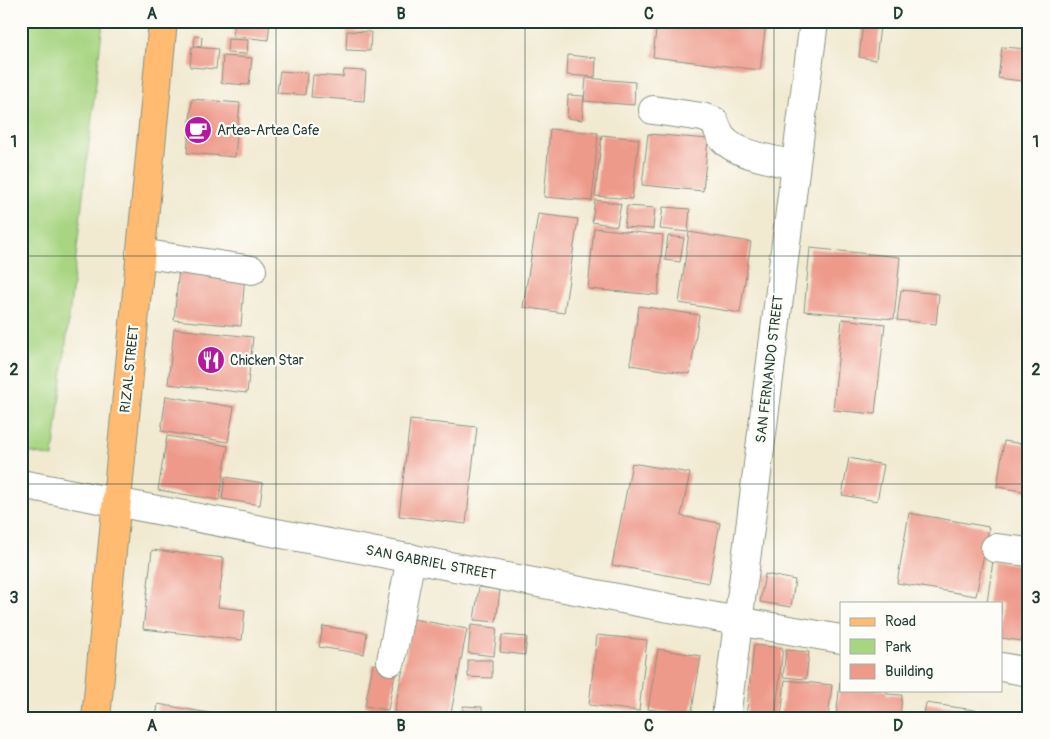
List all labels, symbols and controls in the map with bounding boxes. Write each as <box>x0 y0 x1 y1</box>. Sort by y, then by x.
text: A <box>147 4 158 24</box>
text: B <box>396 4 406 24</box>
text: C <box>644 4 654 24</box>
text: D <box>893 4 903 24</box>
cafe icon: Artea-Artea Cafe <box>183 115 213 145</box>
place label: Artea-Artea Cafe <box>217 122 319 139</box>
text: 1 <box>11 132 17 152</box>
text: 1 <box>1033 132 1039 152</box>
street label: SAN FERNANDO STREET <box>752 294 787 444</box>
street label: RIZAL STREET <box>116 324 143 414</box>
restaurant icon: Chicken Star <box>196 345 226 375</box>
place label: Chicken Star <box>230 352 304 369</box>
text: 2 <box>10 360 19 380</box>
text: 2 <box>1032 360 1041 380</box>
street label: SAN GABRIEL STREET <box>364 542 498 583</box>
text: 3 <box>10 588 19 608</box>
text: 3 <box>1032 588 1041 608</box>
legend <box>840 602 1002 692</box>
text: Road <box>885 612 916 631</box>
text: Park <box>885 638 912 657</box>
text: Building <box>885 662 933 681</box>
text: A <box>147 716 158 736</box>
text: B <box>396 716 406 736</box>
text: C <box>644 716 654 736</box>
text: D <box>893 716 903 736</box>

